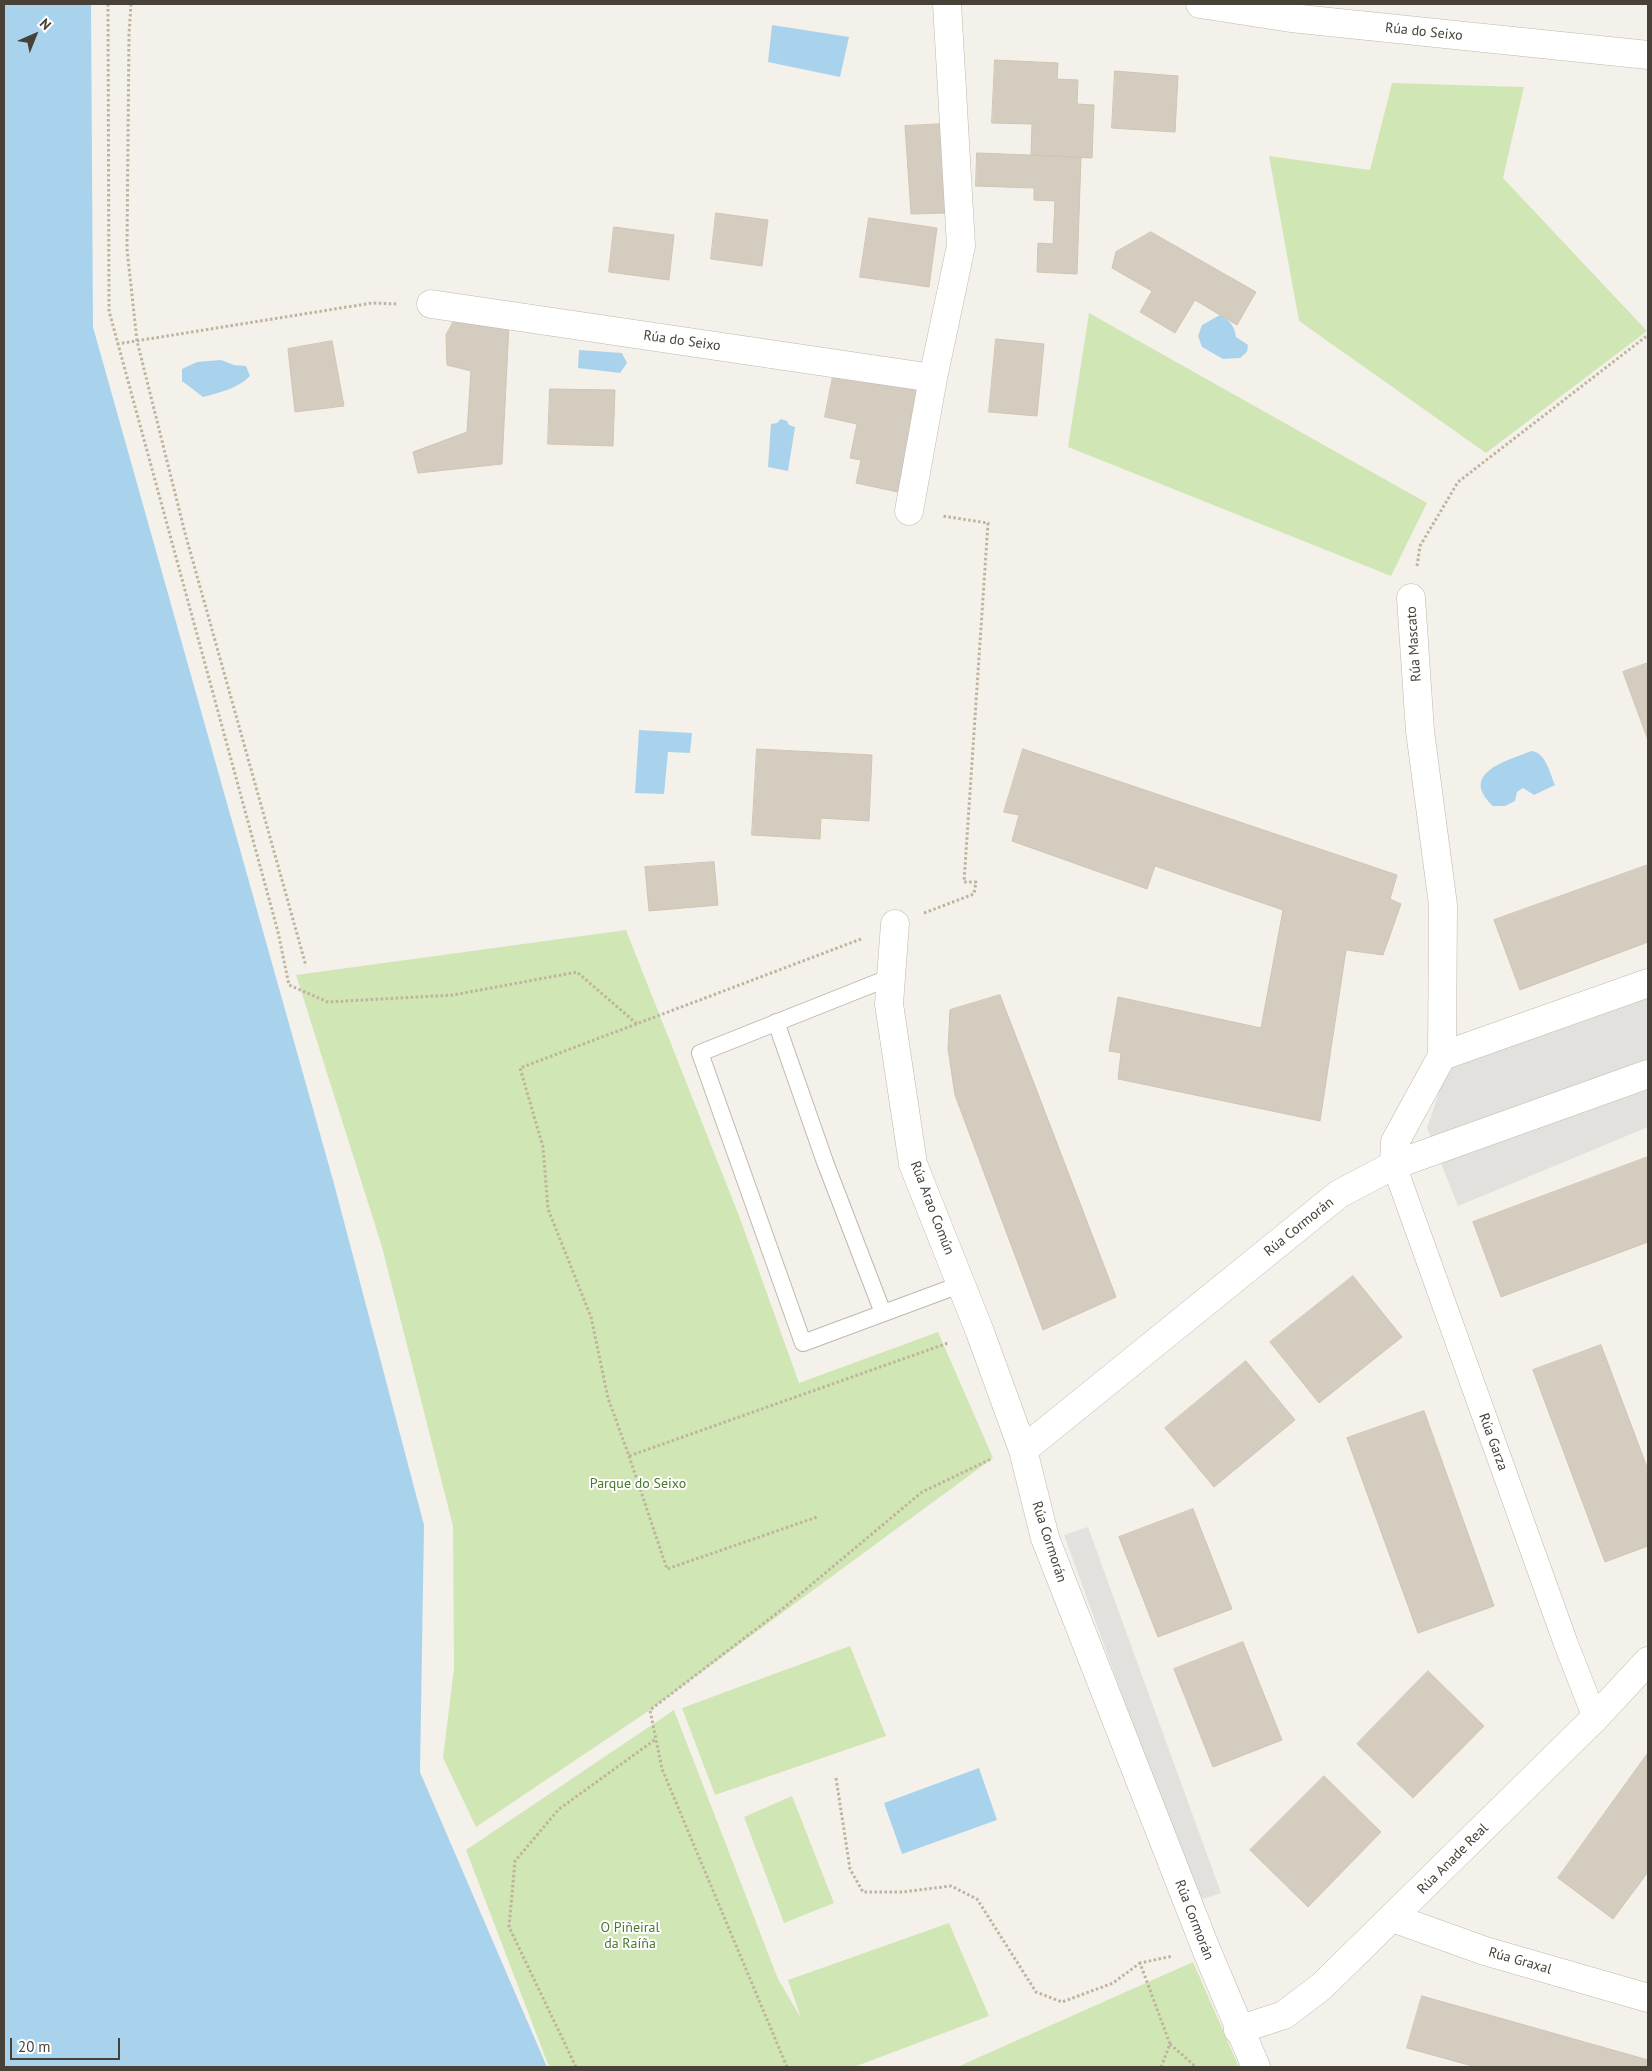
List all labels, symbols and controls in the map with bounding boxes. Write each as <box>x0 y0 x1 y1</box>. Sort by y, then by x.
north arrow <box>10 10 60 60</box>
text: N <box>36 15 55 34</box>
street label: Rúa do Seixo <box>1384 20 1464 44</box>
street label: Rúa do Seixo <box>642 327 722 355</box>
street label: Rúa Mascato <box>1403 606 1425 682</box>
street label: Rúa Arao Común <box>906 1159 958 1257</box>
street label: Rúa Cormorán <box>1261 1194 1337 1260</box>
street label: Rúa Garza <box>1475 1411 1511 1473</box>
park label: Parque do Seixo <box>590 1476 686 1492</box>
street label: Rúa Cormorán <box>1028 1499 1070 1585</box>
street label: Rúa Anade Real <box>1414 1820 1492 1898</box>
street label: Rúa Cormorán <box>1171 1878 1217 1962</box>
park label: O Piñeiral da Raíña <box>600 1920 660 1952</box>
street label: Rúa Graxal <box>1486 1944 1554 1978</box>
scale bar <box>12 2028 122 2060</box>
text: 20 m <box>18 2037 51 2056</box>

